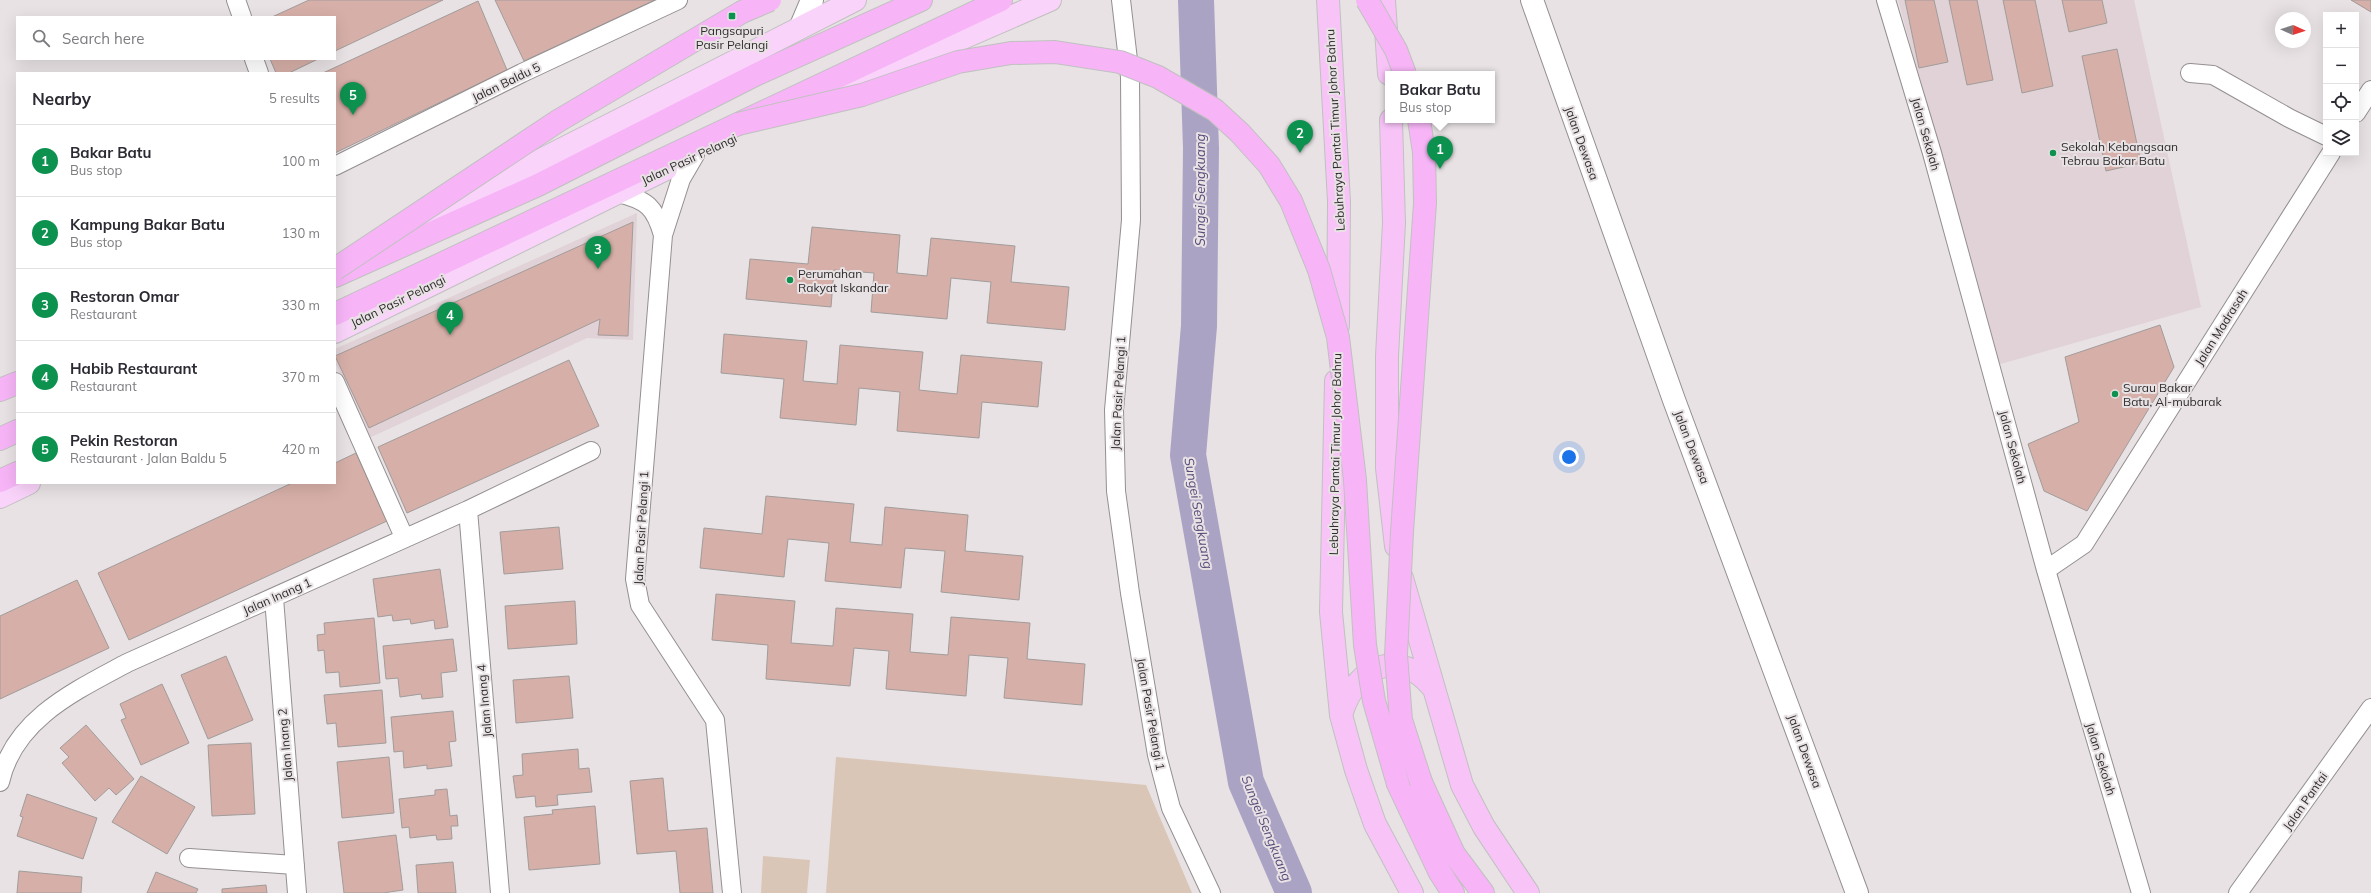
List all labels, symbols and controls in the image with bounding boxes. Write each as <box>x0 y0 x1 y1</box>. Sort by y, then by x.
marker: Pangsapuri Pasir Pelangi <box>727 11 737 21</box>
north arrow <box>2275 12 2311 48</box>
map controls <box>2323 12 2359 156</box>
button: + <box>2323 12 2359 48</box>
search box <box>16 16 336 60</box>
place label: Pangsapuri Pasir Pelangi <box>696 23 768 52</box>
icon: search <box>30 27 52 49</box>
text: Search here <box>62 29 144 48</box>
street label: Lebuhraya Pantai Timur Johor Bahru <box>1322 29 1348 231</box>
button: − <box>2323 48 2359 84</box>
street label: Jalan Baldu 5 <box>469 59 543 105</box>
popup <box>1385 71 1495 123</box>
text: Bakar Batu <box>1399 80 1481 99</box>
pin: 5 <box>340 82 366 115</box>
button: locate <box>2323 84 2359 120</box>
text: Nearby <box>32 88 91 109</box>
text: 5 results <box>269 90 320 106</box>
street label: Jalan Sekolah <box>1908 96 1944 172</box>
text: Bus stop <box>1399 99 1452 115</box>
street label: Jalan Dewasa <box>1562 104 1602 182</box>
pin: 2 <box>1287 120 1313 153</box>
button: layers <box>2323 120 2359 156</box>
street label: Jalan Pasir Pelangi <box>639 130 739 188</box>
water label: Sungei Sengkuang <box>1192 133 1208 246</box>
pin: 1 <box>1427 136 1453 169</box>
place label: Sekolah Kebangsaan Tebrau Bakar Batu <box>2061 139 2178 168</box>
text: Bakar Batu <box>70 143 151 162</box>
marker: Sekolah Kebangsaan Tebrau Bakar Batu <box>2048 148 2058 158</box>
text: 1 <box>41 153 49 169</box>
text: 100 m <box>282 153 320 169</box>
text: Bus stop <box>70 162 122 178</box>
text: Kampung Bakar Batu <box>70 215 225 234</box>
text: 2 <box>41 225 49 241</box>
text: 130 m <box>282 225 320 241</box>
text: Bus stop <box>70 234 122 250</box>
pin: 3 <box>585 236 611 269</box>
place label: Perumahan Rakyat Iskandar <box>798 266 889 295</box>
street label: Jalan Pasir Pelangi <box>348 271 448 330</box>
marker: Perumahan Rakyat Iskandar <box>785 275 795 285</box>
street label: Jalan Madrasah <box>2191 286 2251 368</box>
text: Restoran Omar <box>70 287 179 306</box>
text: 3 <box>41 297 49 313</box>
text: 330 m <box>282 297 320 313</box>
pin: 4 <box>437 302 463 335</box>
text: Restaurant <box>70 306 137 322</box>
street label: Jalan Pasir Pelangi 1 <box>1108 336 1128 450</box>
street label: Lebuhraya Pantai Timur Johor Bahru <box>1326 353 1344 555</box>
text: Habib Restaurant <box>70 359 197 378</box>
text: 4 <box>41 369 49 385</box>
text: 370 m <box>282 369 320 385</box>
text: Restaurant <box>70 378 137 394</box>
place label: Surau Bakar Batu, Al-mubarak <box>2123 380 2223 409</box>
marker: Surau Bakar Batu, Al-mubarak <box>2110 389 2120 399</box>
street label: Jalan Dewasa <box>1671 408 1713 486</box>
street label: Jalan Sekolah <box>1996 409 2030 485</box>
text: Pekin Restoran <box>70 431 178 450</box>
text: 5 <box>41 441 49 457</box>
text: 420 m <box>282 441 320 457</box>
your location <box>1559 447 1579 467</box>
text: Restaurant · Jalan Baldu 5 <box>70 450 227 466</box>
water label: Sungei Sengkuang <box>1181 456 1217 570</box>
street label: Jalan Pasir Pelangi 1 <box>631 471 651 585</box>
street label: Jalan Inang 1 <box>240 574 314 618</box>
street label: Jalan Pasir Pelangi 1 <box>1134 657 1168 771</box>
street label: Jalan Inang 4 <box>473 664 495 738</box>
street label: Jalan Inang 2 <box>274 708 296 782</box>
street label: Jalan Dewasa <box>1785 712 1825 790</box>
street label: Jalan Sekolah <box>2083 721 2119 797</box>
street label: Jalan Pantai <box>2280 769 2331 833</box>
water label: Sungei Sengkuang <box>1238 773 1296 883</box>

